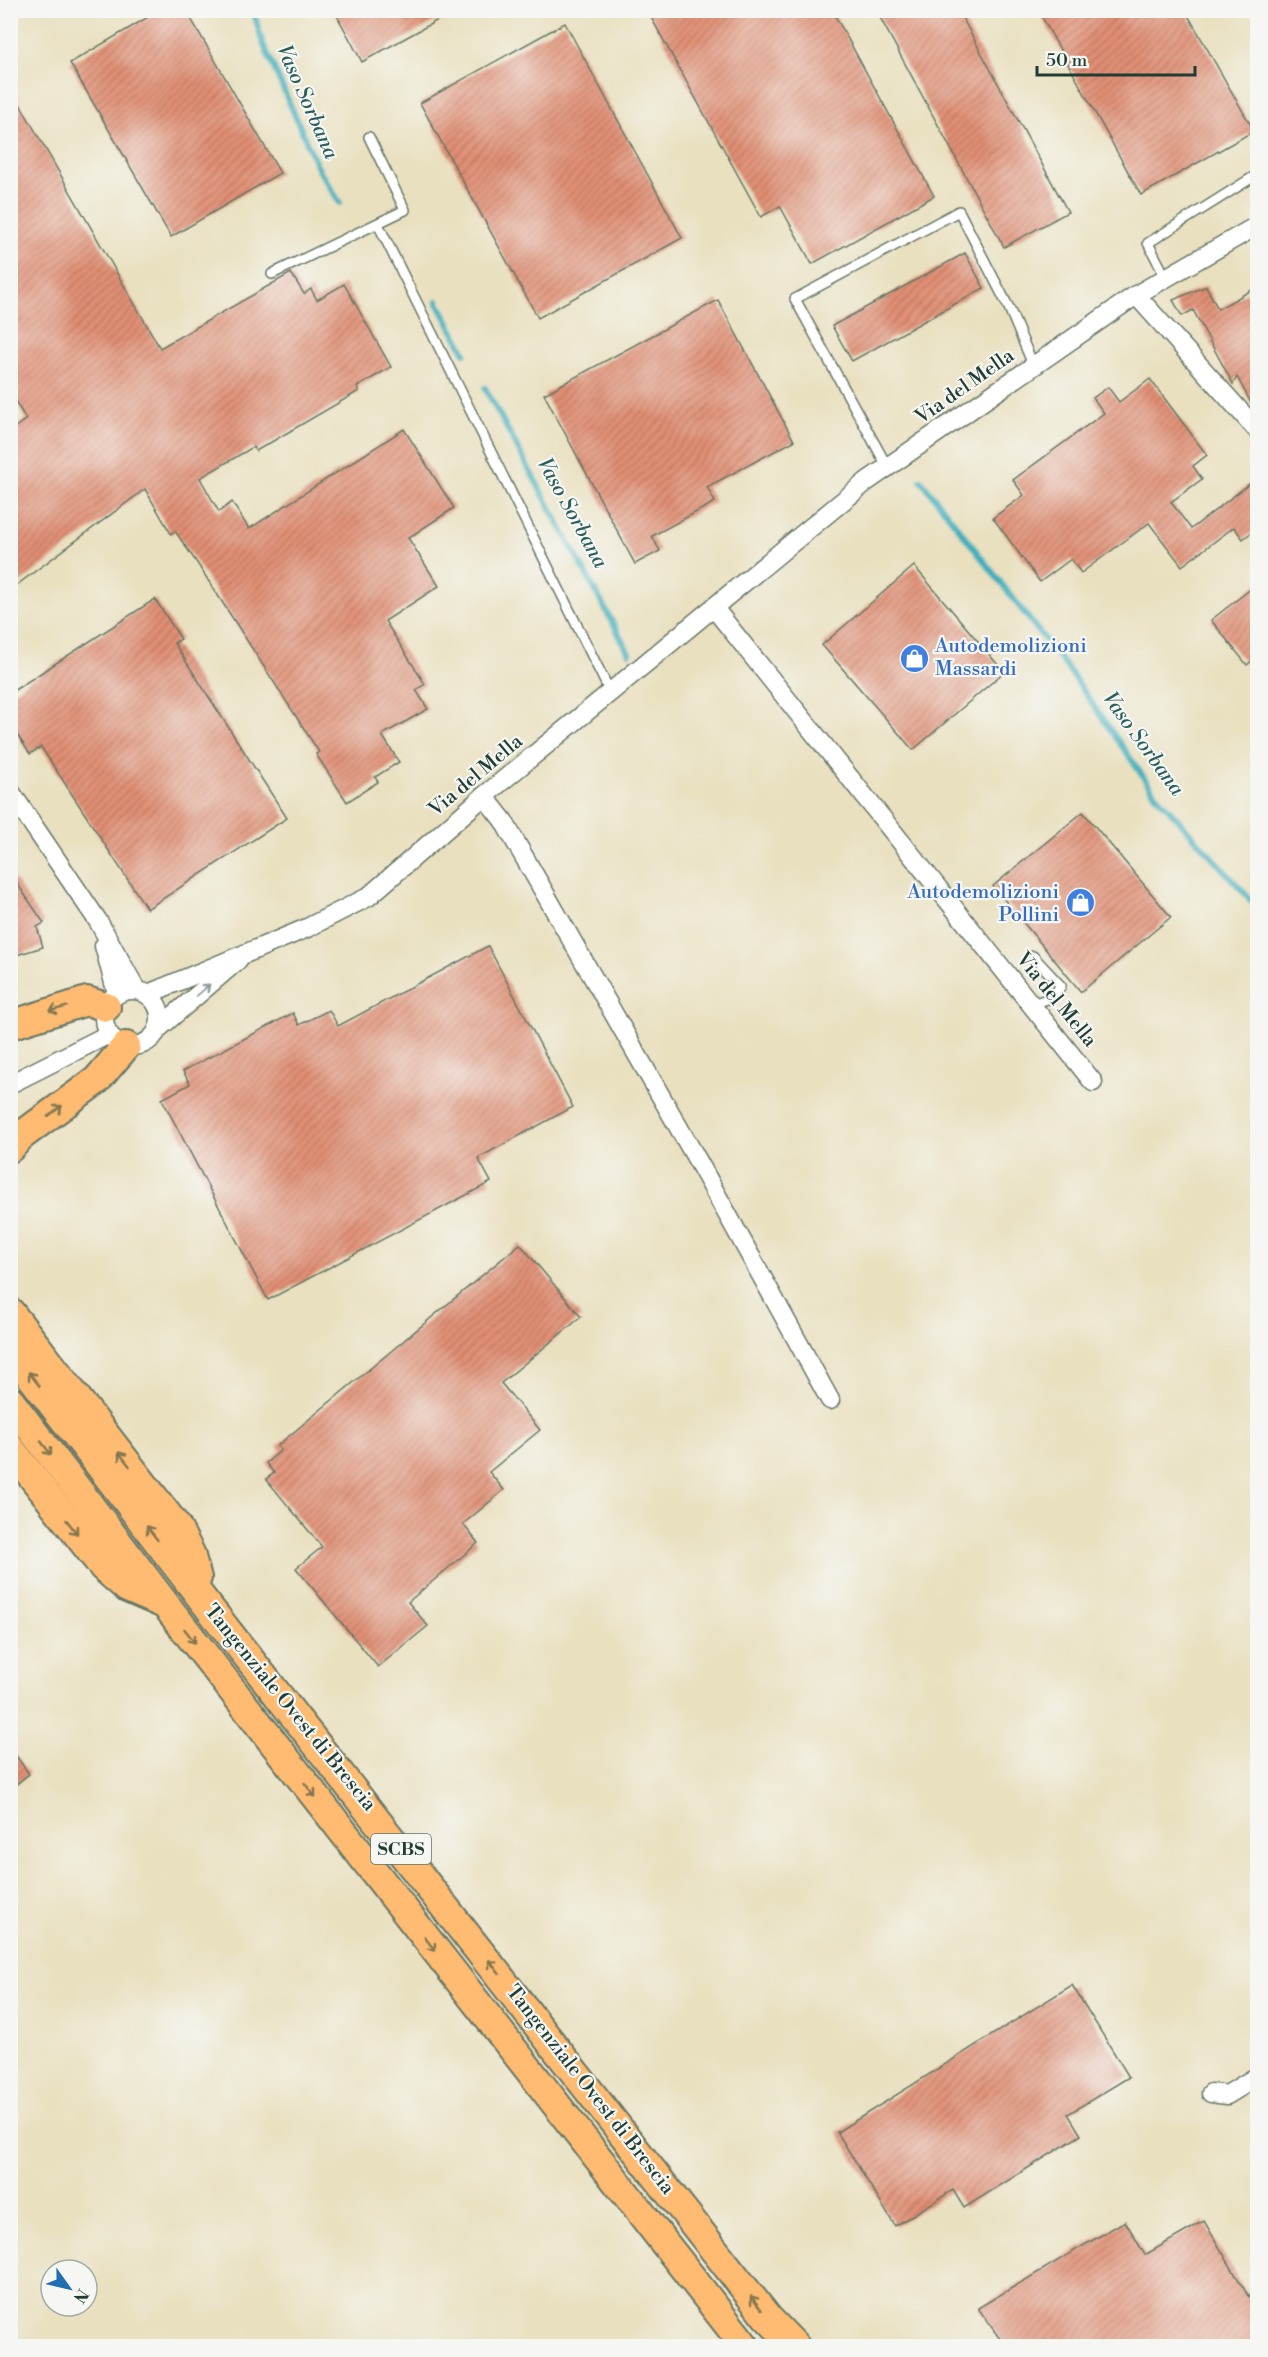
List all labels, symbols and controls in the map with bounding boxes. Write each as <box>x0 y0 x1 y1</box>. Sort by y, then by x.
scale bar <box>1037 39 1194 77</box>
water label: Vaso Sorbana <box>270 41 344 163</box>
text: 50 m <box>1046 49 1088 72</box>
street label: Via del Mella <box>910 343 1020 431</box>
water label: Vaso Sorbana <box>531 453 613 573</box>
place label: Autodemolizioni Massardi <box>934 634 1087 682</box>
shop icon: Autodemolizioni Massardi <box>898 642 930 674</box>
water label: Vaso Sorbana <box>1097 687 1190 801</box>
street label: Via del Mella <box>423 729 529 823</box>
place label: Autodemolizioni Pollini <box>906 880 1059 928</box>
shop icon: Autodemolizioni Pollini <box>1064 887 1096 919</box>
street label: Via del Mella <box>1009 947 1103 1053</box>
one-way arrow <box>195 983 210 997</box>
one-way arrow <box>49 1004 68 1015</box>
one-way arrow <box>47 1105 63 1117</box>
one-way arrow <box>27 1371 40 1387</box>
one-way arrow <box>40 1439 52 1455</box>
one-way arrow <box>118 1452 131 1468</box>
one-way arrow <box>66 1519 79 1535</box>
one-way arrow <box>146 1526 159 1542</box>
street label: Tangenziale Ovest di Brescia <box>199 1599 382 1817</box>
one-way arrow <box>183 1628 196 1644</box>
one-way arrow <box>303 1782 316 1798</box>
road number: SCBS <box>371 1834 431 1864</box>
one-way arrow <box>423 1935 436 1951</box>
one-way arrow <box>488 1959 501 1975</box>
street label: Tangenziale Ovest di Brescia <box>500 1980 680 2201</box>
north arrow <box>39 2258 99 2318</box>
text: N <box>69 2285 92 2307</box>
one-way arrow <box>750 2295 763 2311</box>

